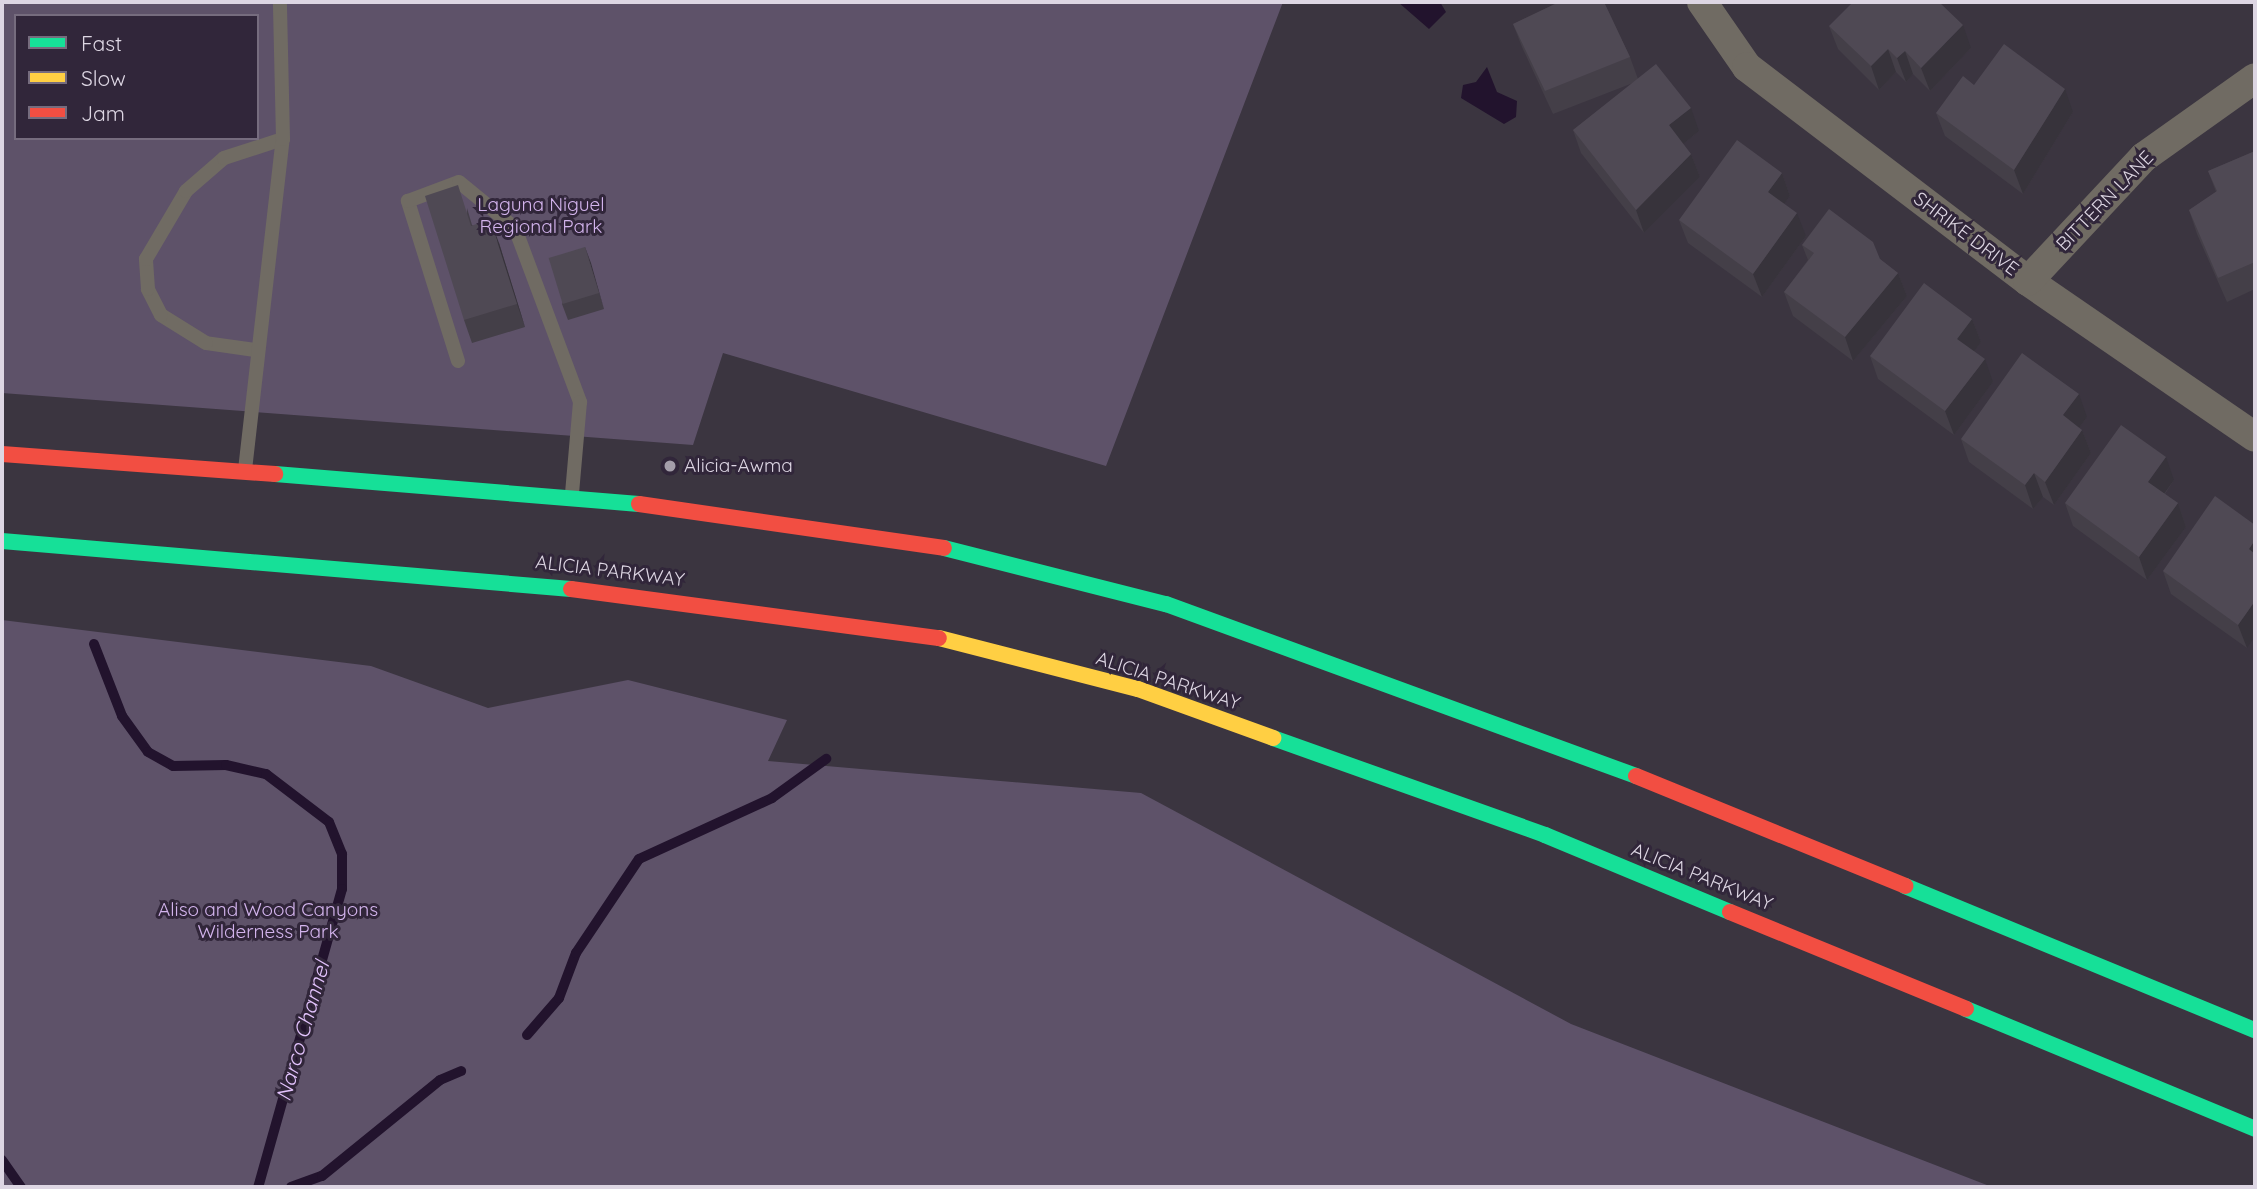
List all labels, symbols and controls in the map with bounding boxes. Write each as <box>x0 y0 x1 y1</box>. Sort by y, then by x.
legend <box>14 14 259 140</box>
text: Fast <box>81 30 122 56</box>
text: Slow <box>81 65 126 91</box>
text: Jam <box>81 100 125 126</box>
street label: BITTERN LANE <box>2052 146 2158 256</box>
street label: SHRIKE DRIVE <box>1909 187 2023 281</box>
park label: Laguna Niguel Regional Park <box>477 194 605 238</box>
place label: Alicia-Awma <box>684 455 793 477</box>
marker: Alicia-Awma <box>662 458 678 474</box>
street label: ALICIA PARKWAY <box>534 551 686 591</box>
street label: ALICIA PARKWAY <box>1093 647 1243 715</box>
street label: ALICIA PARKWAY <box>1628 838 1776 916</box>
park label: Aliso and Wood Canyons Wilderness Park <box>158 899 378 943</box>
water label: Narco Channel <box>270 958 334 1104</box>

